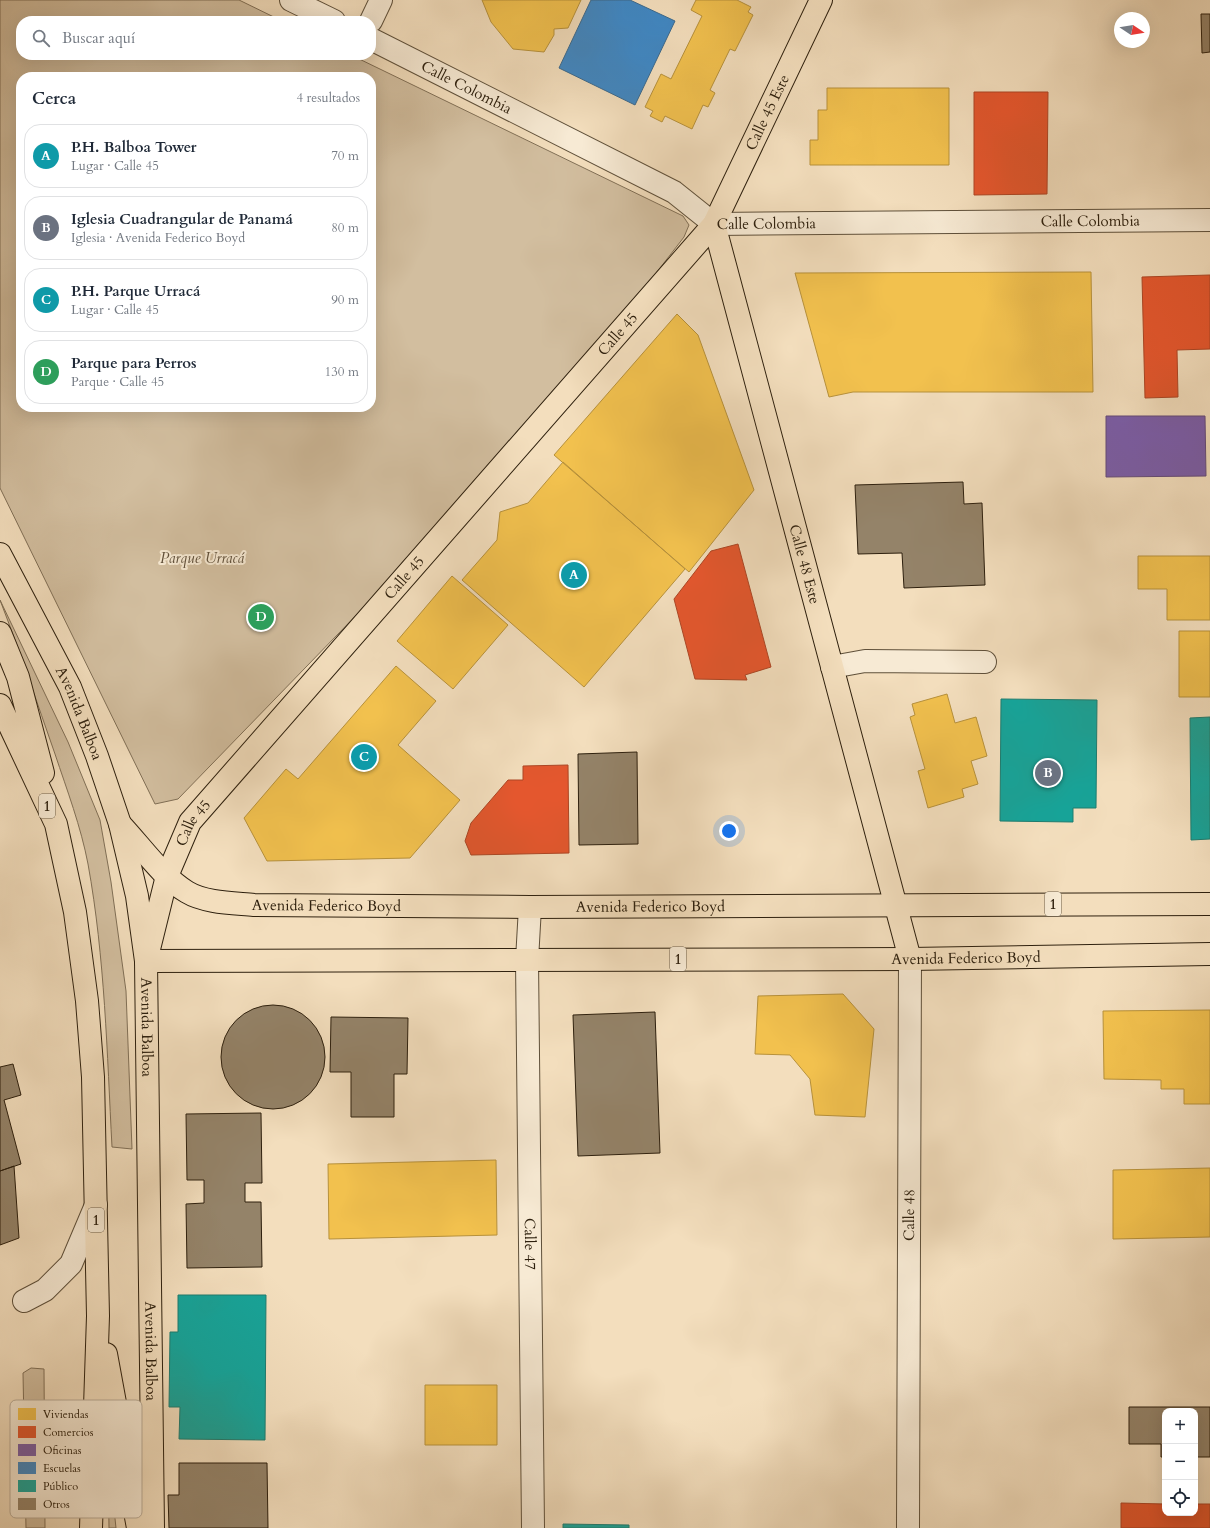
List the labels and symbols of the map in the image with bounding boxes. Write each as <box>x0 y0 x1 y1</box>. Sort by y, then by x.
north arrow <box>1114 12 1150 48</box>
street label: Calle Colombia <box>418 56 516 119</box>
street label: Calle 45 Este <box>741 71 794 154</box>
street label: Calle Colombia <box>1041 211 1141 231</box>
street label: Calle Colombia <box>717 213 817 234</box>
street label: Calle 45 <box>593 308 642 360</box>
street label: Calle 48 Este <box>785 522 825 606</box>
park label: Parque Urracá <box>160 548 246 568</box>
street label: Calle 45 <box>379 552 429 604</box>
pin: A <box>561 560 587 590</box>
pin: D <box>248 602 274 632</box>
street label: Avenida Balboa <box>51 663 108 763</box>
pin: C <box>351 742 377 772</box>
pin: B <box>1035 758 1061 788</box>
road number: 1 <box>39 794 55 818</box>
street label: Calle 45 <box>171 795 215 849</box>
your location <box>719 821 739 841</box>
road number: 1 <box>1045 892 1061 916</box>
street label: Avenida Federico Boyd <box>252 895 401 916</box>
street label: Avenida Federico Boyd <box>576 896 725 917</box>
road number: 1 <box>670 947 686 971</box>
street label: Avenida Federico Boyd <box>891 947 1041 969</box>
street label: Avenida Balboa <box>136 977 157 1078</box>
street label: Calle 48 <box>899 1189 919 1241</box>
road number: 1 <box>88 1208 104 1232</box>
street label: Calle 47 <box>520 1218 540 1270</box>
street label: Avenida Balboa <box>140 1301 161 1402</box>
legend <box>10 1400 142 1518</box>
text: Viviendas <box>43 1407 89 1422</box>
text: Comercios <box>43 1425 94 1440</box>
text: Oficinas <box>43 1443 82 1458</box>
text: Escuelas <box>43 1461 81 1476</box>
text: Público <box>43 1479 78 1494</box>
text: Otros <box>43 1497 70 1512</box>

